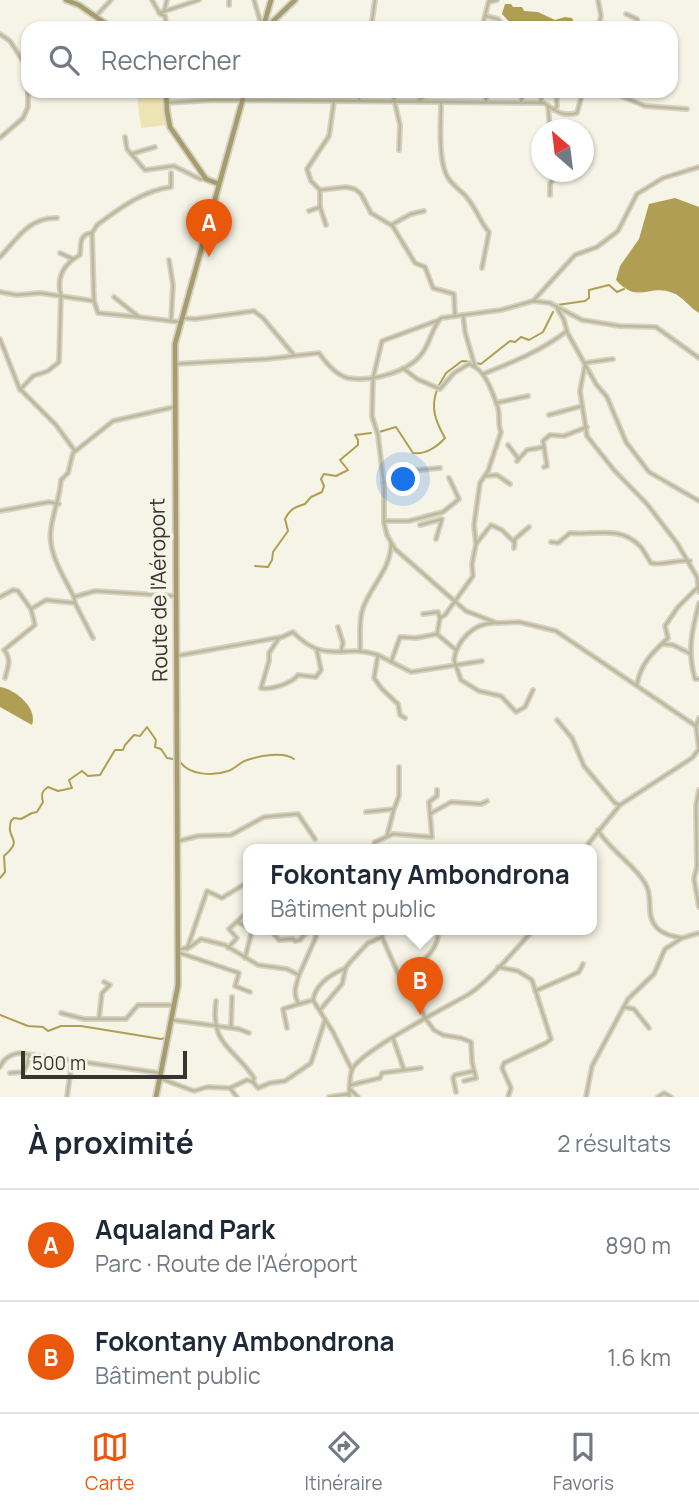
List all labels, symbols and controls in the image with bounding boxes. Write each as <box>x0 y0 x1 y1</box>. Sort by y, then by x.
search box <box>21 21 678 98</box>
icon: search <box>45 41 83 79</box>
text: Rechercher <box>101 42 241 78</box>
north arrow <box>531 119 594 182</box>
pin: A <box>186 199 232 257</box>
your location <box>386 462 420 496</box>
street label: Route de l'Aéroport <box>142 498 174 682</box>
popup <box>243 844 597 935</box>
text: Fokontany Ambondrona <box>270 856 570 892</box>
text: Bâtiment public <box>270 892 436 924</box>
pin: B <box>397 957 443 1015</box>
scale bar <box>21 1048 187 1080</box>
text: 500 m <box>32 1050 86 1076</box>
text: À proximité <box>28 1122 194 1163</box>
text: 2 résultats <box>557 1127 671 1159</box>
text: Aqualand Park <box>95 1211 275 1247</box>
text: A <box>43 1229 59 1261</box>
text: 890 m <box>605 1229 671 1261</box>
text: Parc · Route de l'Aéroport <box>95 1247 358 1279</box>
text: Fokontany Ambondrona <box>95 1323 394 1359</box>
text: B <box>44 1341 58 1373</box>
text: 1.6 km <box>607 1341 671 1373</box>
text: Bâtiment public <box>95 1359 261 1391</box>
tab: Carte <box>85 1428 134 1496</box>
tab: Itinéraire <box>305 1428 383 1496</box>
tab: Favoris <box>553 1428 614 1496</box>

